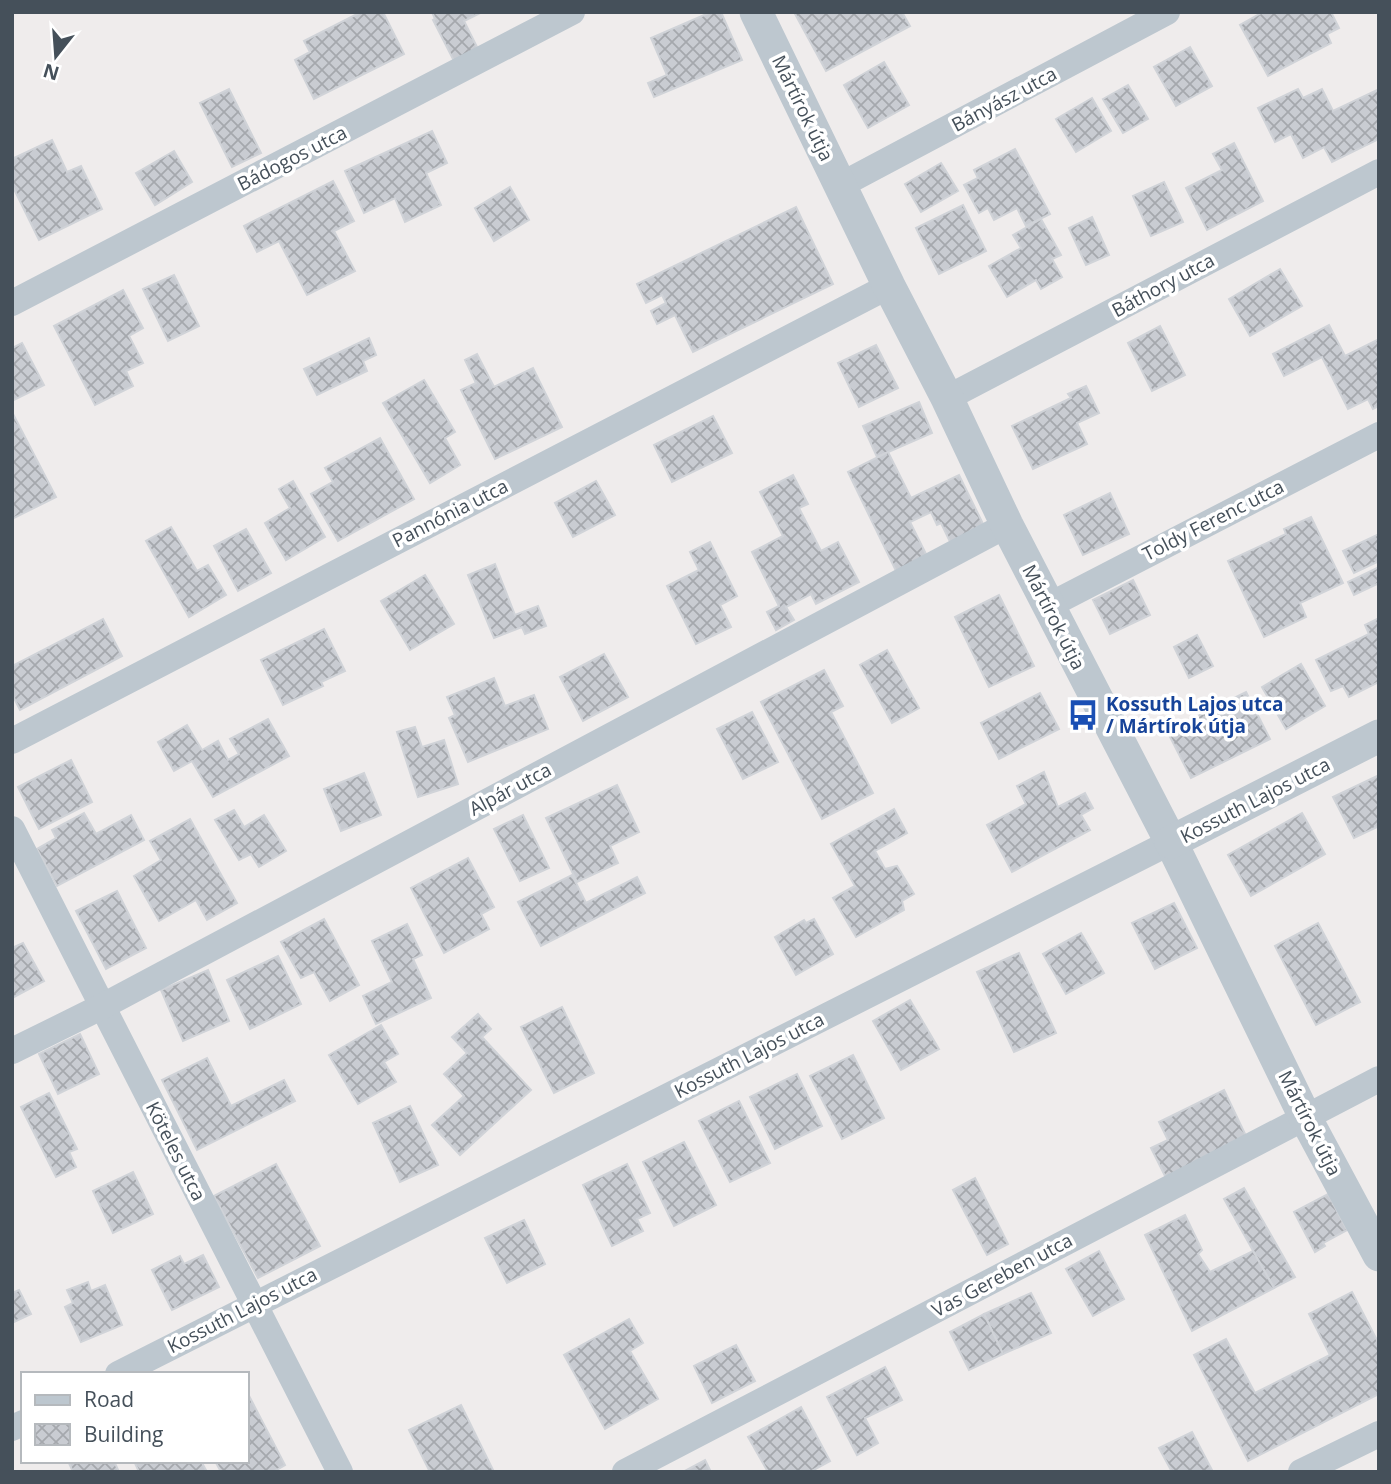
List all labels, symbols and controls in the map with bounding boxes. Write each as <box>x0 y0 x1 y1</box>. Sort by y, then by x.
north arrow <box>21 21 91 91</box>
street label: Mártírok útja <box>766 51 840 165</box>
text: N <box>40 58 62 87</box>
street label: Bányász utca <box>947 60 1061 138</box>
street label: Bádogos utca <box>233 119 351 197</box>
street label: Báthory utca <box>1107 247 1219 323</box>
street label: Pannónia utca <box>388 473 512 553</box>
street label: Toldy Ferenc utca <box>1138 473 1288 567</box>
street label: Mártírok útja <box>1016 560 1092 674</box>
place label: Kossuth Lajos utca / Mártírok útja <box>1106 691 1284 739</box>
bus stop icon: Kossuth Lajos utca / Mártírok útja <box>1066 698 1100 732</box>
street label: Kossuth Lajos utca <box>1176 751 1334 849</box>
street label: Alpár utca <box>464 756 556 822</box>
street label: Kossuth Lajos utca <box>670 1006 828 1104</box>
street label: Mártírok útja <box>1272 1066 1348 1180</box>
street label: Köteles utca <box>140 1097 212 1205</box>
street label: Vas Gereben utca <box>927 1227 1077 1323</box>
street label: Kossuth Lajos utca <box>163 1261 321 1359</box>
legend <box>21 1372 248 1463</box>
text: Road <box>84 1385 134 1413</box>
text: Building <box>84 1420 163 1448</box>

